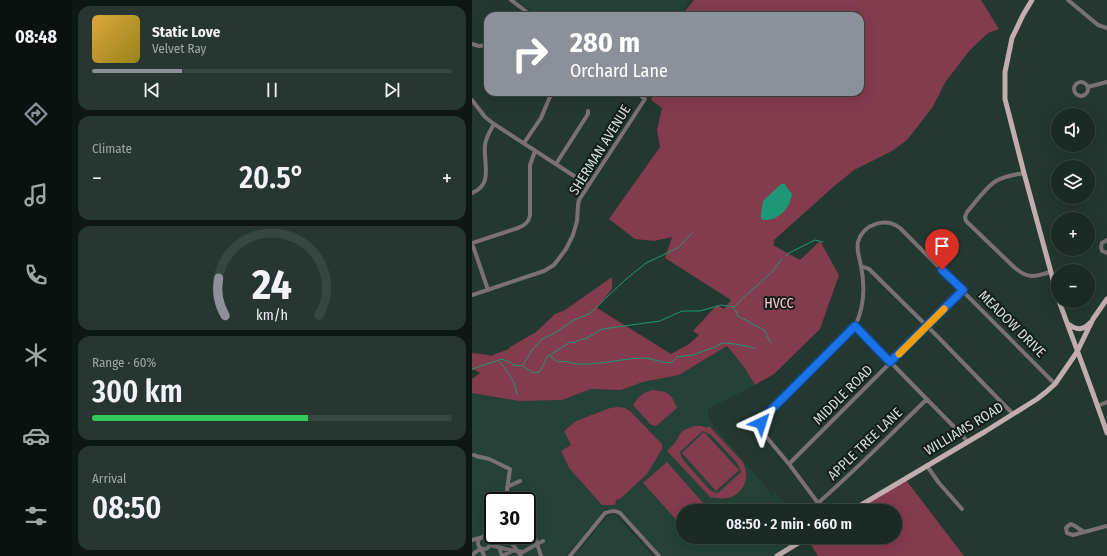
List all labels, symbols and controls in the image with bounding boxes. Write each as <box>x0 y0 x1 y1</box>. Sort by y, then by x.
text: Static Love <box>152 23 220 41</box>
text: 08:48 <box>15 26 57 48</box>
text: 280 m <box>570 26 640 59</box>
icon: right <box>504 28 556 80</box>
text: Velvet Ray <box>152 41 206 56</box>
text: Orchard Lane <box>570 60 668 82</box>
icon: previous <box>141 79 163 101</box>
icon: pause <box>261 79 283 101</box>
icon: next <box>381 79 403 101</box>
icon: directions <box>22 100 50 128</box>
street label: SHERMAN AVENUE <box>566 102 635 198</box>
map controls <box>1051 108 1095 308</box>
button: sound <box>1051 108 1095 152</box>
text: Climate <box>92 141 132 156</box>
text: 20.5° <box>239 160 305 196</box>
button: layers <box>1051 160 1095 204</box>
text: − <box>92 165 102 192</box>
text: + <box>442 165 452 192</box>
icon: music <box>22 181 50 209</box>
button: + <box>1051 212 1095 256</box>
pin <box>925 229 959 270</box>
icon: arrive <box>931 235 953 257</box>
text: 24 <box>251 260 292 310</box>
icon: phone <box>22 261 50 289</box>
button: − <box>1051 264 1095 308</box>
street label: MEADOW DRIVE <box>975 287 1049 361</box>
park label: HVCC <box>764 295 794 312</box>
text: km/h <box>256 307 288 324</box>
icon: climate <box>22 341 50 369</box>
text: Range · 60% <box>92 355 156 370</box>
street label: MIDDLE ROAD <box>810 362 876 428</box>
text: 300 km <box>92 374 183 410</box>
street label: WILLIAMS ROAD <box>921 399 1007 459</box>
position arrow <box>740 402 782 444</box>
street label: APPLE TREE LANE <box>824 404 906 484</box>
icon: car <box>22 422 50 450</box>
text: Arrival <box>92 471 126 486</box>
text: 08:50 <box>92 490 162 526</box>
speed limit sign: 30 <box>484 492 536 544</box>
icon: filters <box>22 502 50 530</box>
text: 08:50 · 2 min · 660 m <box>726 515 852 533</box>

